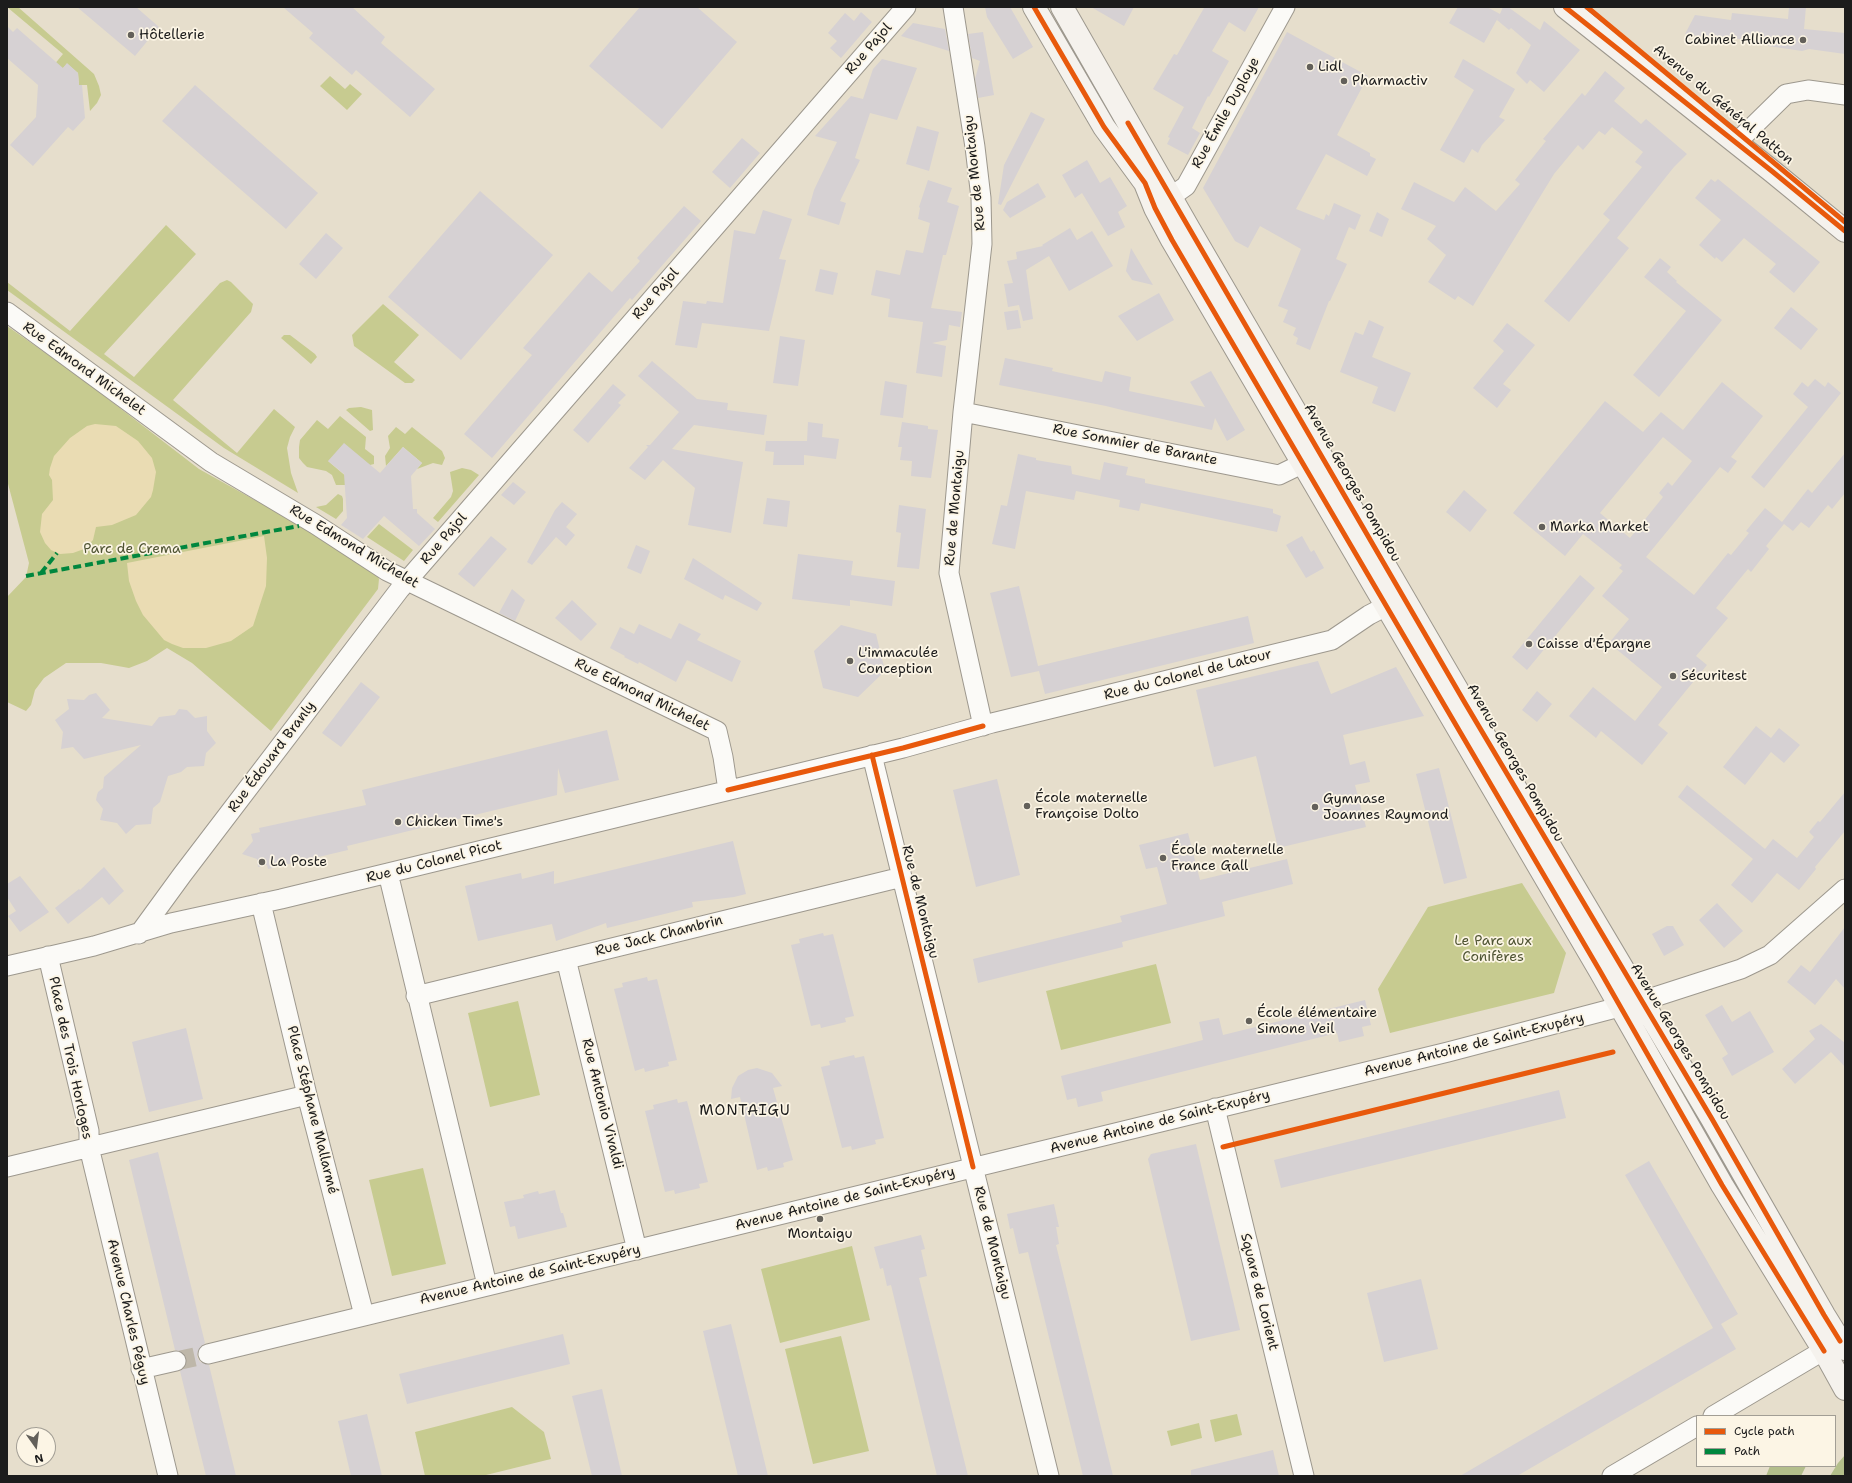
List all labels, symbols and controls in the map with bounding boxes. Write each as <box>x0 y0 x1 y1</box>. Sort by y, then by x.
street label: Rue Pajol <box>842 20 896 78</box>
place label: Hôtellerie <box>139 27 205 43</box>
marker: Hôtellerie <box>126 30 136 40</box>
place label: Cabinet Alliance <box>1685 32 1795 48</box>
marker: Cabinet Alliance <box>1798 35 1808 45</box>
street label: Avenue du Général Patton <box>1649 41 1797 169</box>
street label: Rue Émile Duploye <box>1188 54 1264 172</box>
place label: Lidl <box>1318 59 1342 75</box>
marker: Lidl <box>1305 62 1315 72</box>
place label: Pharmactiv <box>1352 73 1428 89</box>
marker: Pharmactiv <box>1339 76 1349 86</box>
street label: Rue de Montaigu <box>961 114 989 232</box>
street label: Rue Pajol <box>629 265 683 323</box>
street label: Rue Edmond Michelet <box>19 319 149 419</box>
street label: Avenue Georges Pompidou <box>1300 401 1404 565</box>
street label: Rue Sommier de Barante <box>1051 421 1219 469</box>
street label: Rue de Montaigu <box>942 449 968 567</box>
street label: Rue Edmond Michelet <box>286 502 422 592</box>
street label: Rue Pajol <box>417 510 471 568</box>
place label: Marka Market <box>1550 519 1649 535</box>
marker: Marka Market <box>1537 522 1547 532</box>
park label: Parc de Crema <box>83 541 181 557</box>
place label: Caisse d'Épargne <box>1537 636 1651 652</box>
marker: Caisse d'Épargne <box>1524 639 1534 649</box>
place label: L'immaculée Conception <box>858 645 938 678</box>
street label: Rue du Colonel de Latour <box>1102 646 1274 704</box>
street label: Rue Edmond Michelet <box>572 655 712 735</box>
marker: L'immaculée Conception <box>845 656 855 666</box>
place label: Sécuritest <box>1681 668 1747 684</box>
marker: Sécuritest <box>1668 671 1678 681</box>
street label: Avenue Georges Pompidou <box>1463 681 1567 845</box>
street label: Rue Édouard Branly <box>225 698 319 816</box>
place label: École maternelle Françoise Dolto <box>1035 790 1148 822</box>
place label: Gymnase Joannes Raymond <box>1323 791 1449 824</box>
marker: École maternelle Françoise Dolto <box>1022 801 1032 811</box>
marker: Gymnase Joannes Raymond <box>1310 802 1320 812</box>
place label: Chicken Time's <box>406 814 503 830</box>
marker: Chicken Time's <box>393 817 403 827</box>
street label: Rue du Colonel Picot <box>364 837 504 887</box>
place label: École maternelle France Gall <box>1171 842 1284 874</box>
street label: Rue de Montaigu <box>898 843 942 961</box>
marker: École maternelle France Gall <box>1158 853 1168 863</box>
place label: La Poste <box>270 854 327 870</box>
marker: La Poste <box>257 857 267 867</box>
street label: Rue Jack Chambrin <box>593 912 725 960</box>
park label: Le Parc aux Conifères <box>1454 933 1532 966</box>
street label: Avenue Georges Pompidou <box>1627 961 1733 1123</box>
street label: Place des Trois Horloges <box>45 975 95 1141</box>
place label: École élémentaire Simone Veil <box>1257 1005 1377 1038</box>
street label: Avenue Antoine de Saint-Exupéry <box>1362 1009 1586 1081</box>
marker: École élémentaire Simone Veil <box>1244 1016 1254 1026</box>
street label: Place Stéphane Mallarmé <box>283 1024 341 1196</box>
street label: Rue Antonio Vivaldi <box>578 1037 626 1171</box>
street label: Avenue Antoine de Saint-Exupéry <box>1048 1086 1272 1158</box>
district label: MONTAIGU <box>699 1102 791 1120</box>
street label: Avenue Antoine de Saint-Exupéry <box>733 1163 957 1235</box>
street label: Rue de Montaigu <box>970 1184 1014 1302</box>
marker: Montaigu <box>815 1214 825 1224</box>
place label: Montaigu <box>788 1226 852 1242</box>
street label: Square de Lorient <box>1236 1232 1282 1352</box>
street label: Avenue Charles Péguy <box>103 1237 153 1387</box>
street label: Avenue Antoine de Saint-Exupéry <box>418 1241 642 1309</box>
legend <box>1696 1415 1836 1467</box>
text: Cycle path <box>1734 1423 1795 1439</box>
north arrow <box>16 1427 56 1467</box>
text: Path <box>1734 1443 1760 1459</box>
text: N <box>33 1450 45 1466</box>

